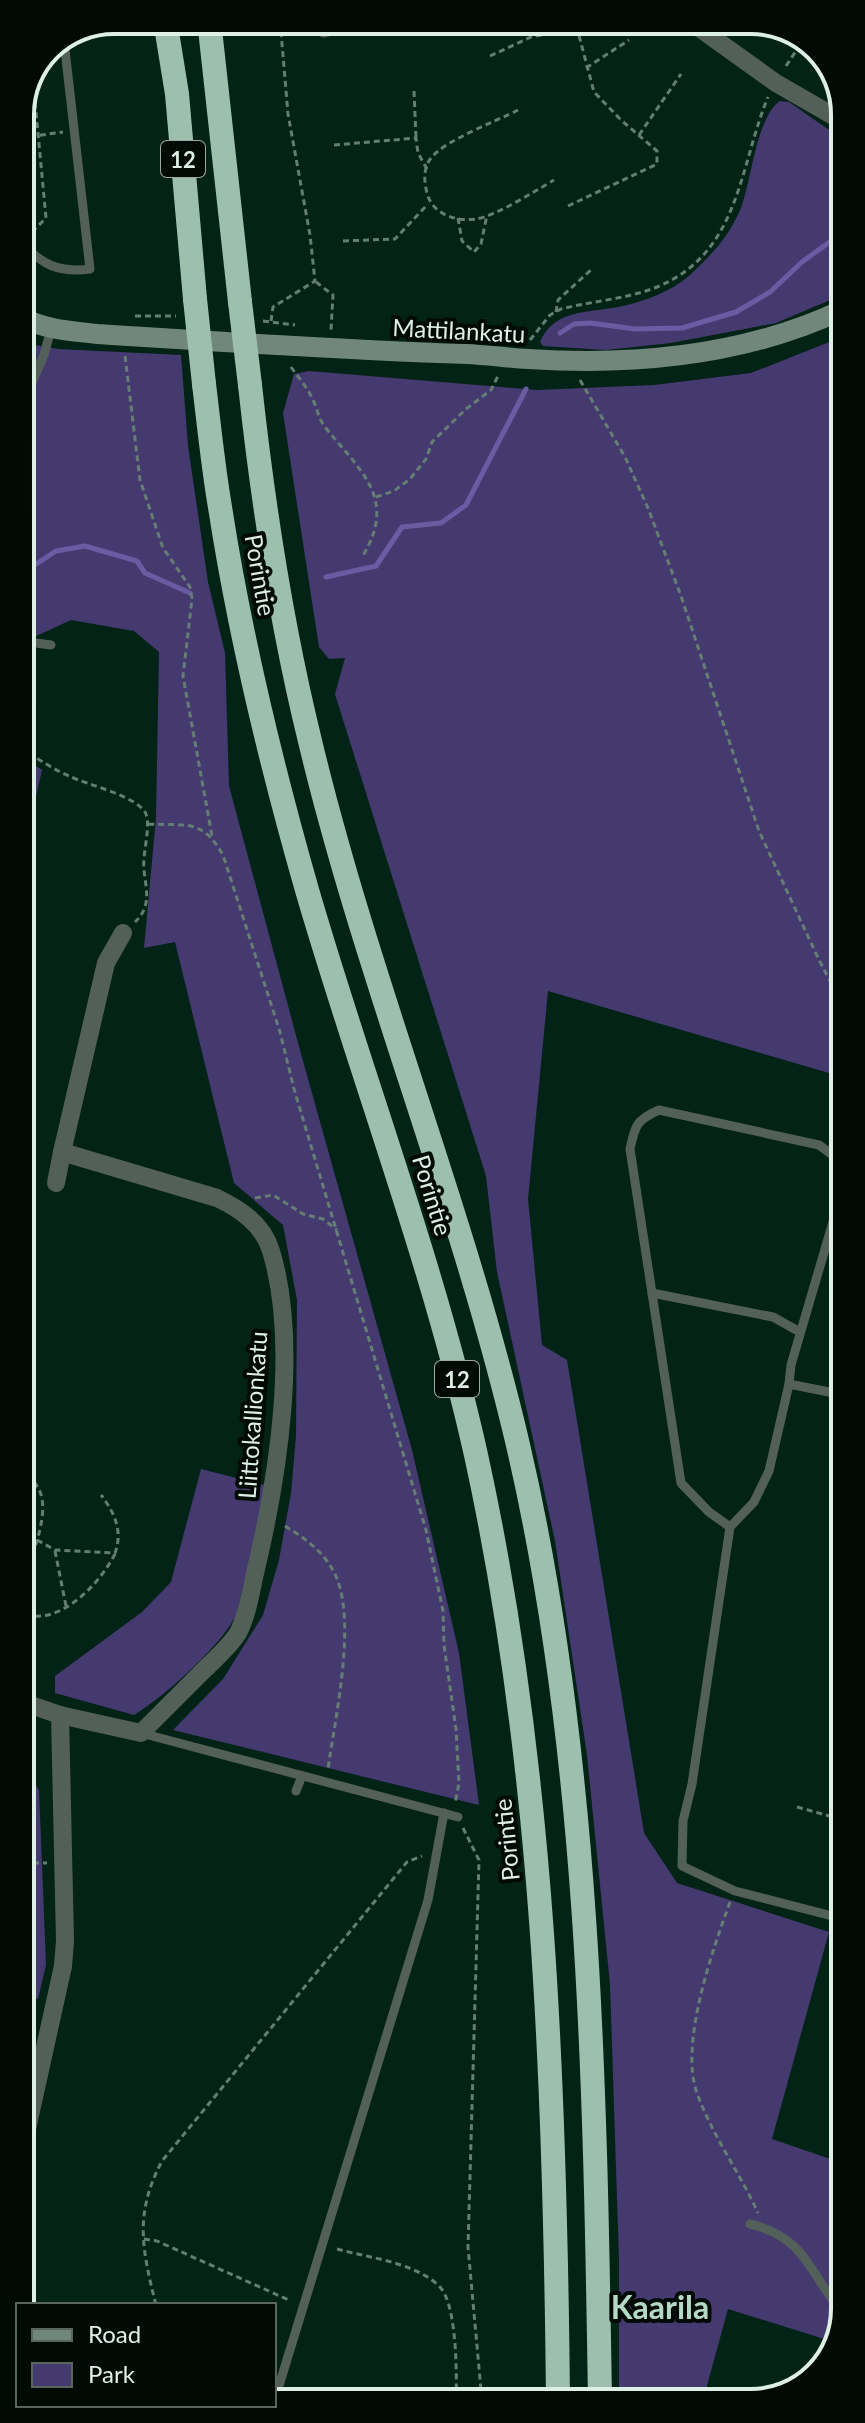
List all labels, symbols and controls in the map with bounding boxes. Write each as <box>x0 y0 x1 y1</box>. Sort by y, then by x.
road number: 12 <box>161 141 205 177</box>
street label: Mattilankatu <box>392 312 526 348</box>
street label: Porintie <box>240 532 282 618</box>
street label: Porintie <box>407 1151 459 1239</box>
street label: Liittokallionkatu <box>232 1330 272 1500</box>
road number: 12 <box>435 1361 479 1397</box>
street label: Porintie <box>487 1797 525 1883</box>
district label: Kaarila <box>611 2287 709 2326</box>
legend <box>16 2303 276 2407</box>
text: Road <box>88 2319 141 2348</box>
text: Park <box>88 2359 136 2388</box>

